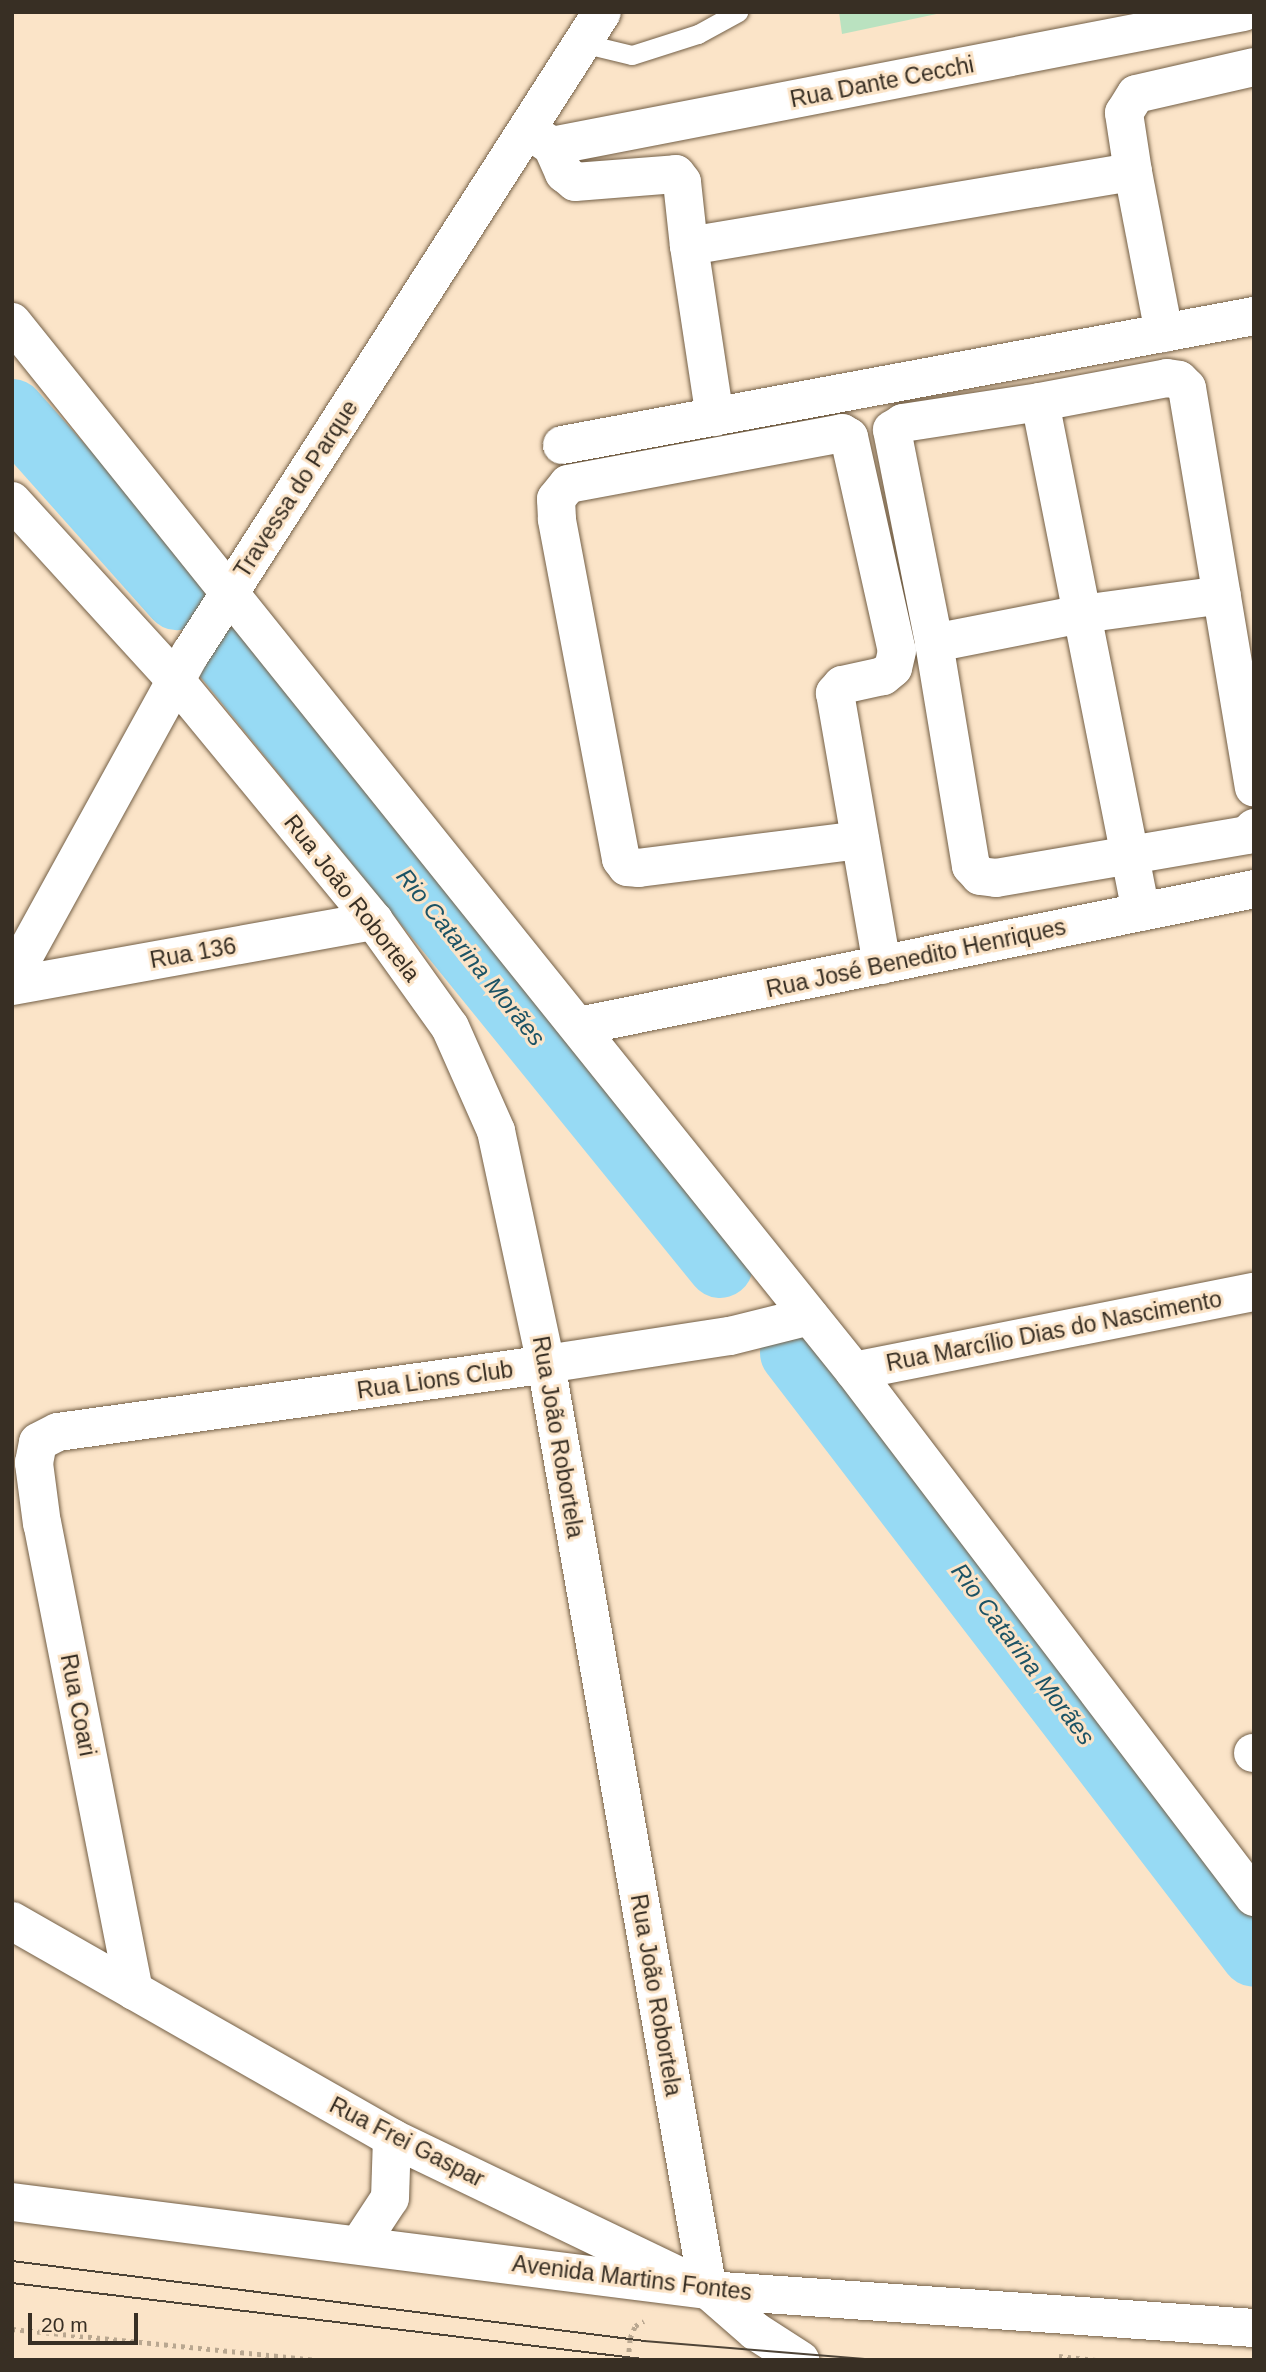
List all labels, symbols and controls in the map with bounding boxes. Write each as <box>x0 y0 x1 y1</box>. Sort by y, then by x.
street label: Rua Dante Cecchi <box>788 51 976 113</box>
street label: Travessa do Parque <box>228 395 364 583</box>
street label: Rua João Robortela <box>278 809 426 987</box>
water label: Rio Catarina Morães <box>391 862 551 1052</box>
street label: Rua José Benedito Henriques <box>764 913 1068 1003</box>
street label: Rua 136 <box>148 932 238 974</box>
street label: Rua Marcílio Dias do Nascimento <box>884 1285 1224 1377</box>
street label: Rua João Robortela <box>527 1334 589 1540</box>
street label: Rua Lions Club <box>355 1355 515 1405</box>
water label: Rio Catarina Morães <box>945 1557 1101 1751</box>
street label: Rua Coari <box>55 1652 101 1758</box>
street label: Rua João Robortela <box>625 1892 687 2098</box>
street label: Rua Frei Gaspar <box>325 2091 489 2193</box>
street label: Avenida Martins Fontes <box>511 2250 753 2306</box>
scale bar <box>32 2298 142 2342</box>
text: 20 m <box>41 2313 88 2336</box>

